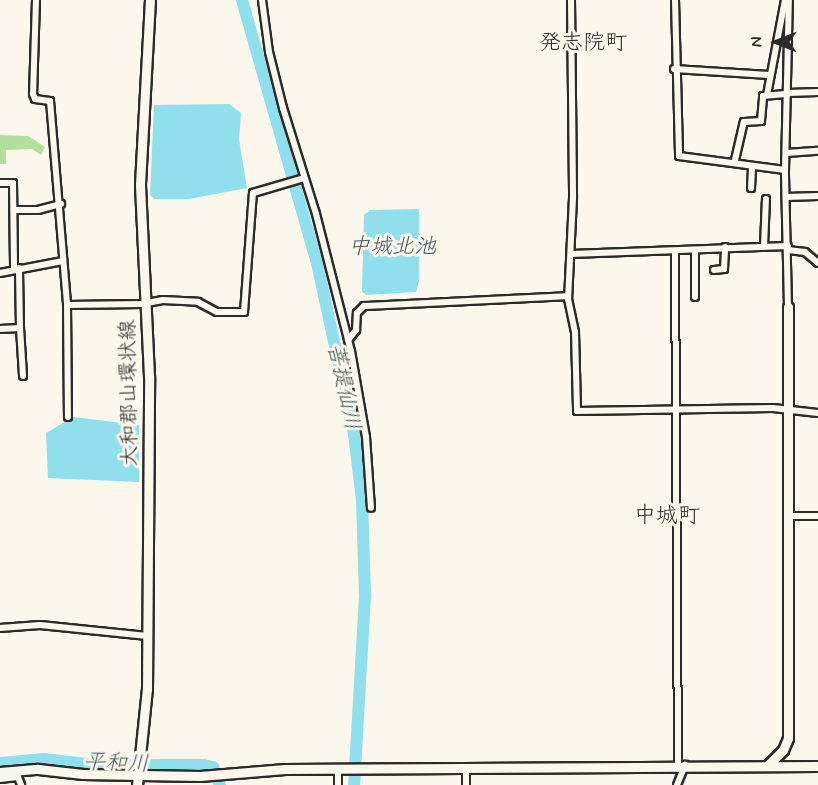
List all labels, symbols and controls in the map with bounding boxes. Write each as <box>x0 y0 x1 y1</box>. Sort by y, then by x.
north arrow <box>746 12 806 72</box>
district label: 発志院町 <box>539 31 627 57</box>
text: N <box>747 37 768 47</box>
water label: 中城北池 <box>348 235 436 261</box>
street label: 大和郡山環状線 <box>115 319 143 467</box>
water label: 菩提仙川 <box>321 341 365 433</box>
district label: 中城町 <box>634 504 700 530</box>
water label: 平和川 <box>83 750 149 778</box>

